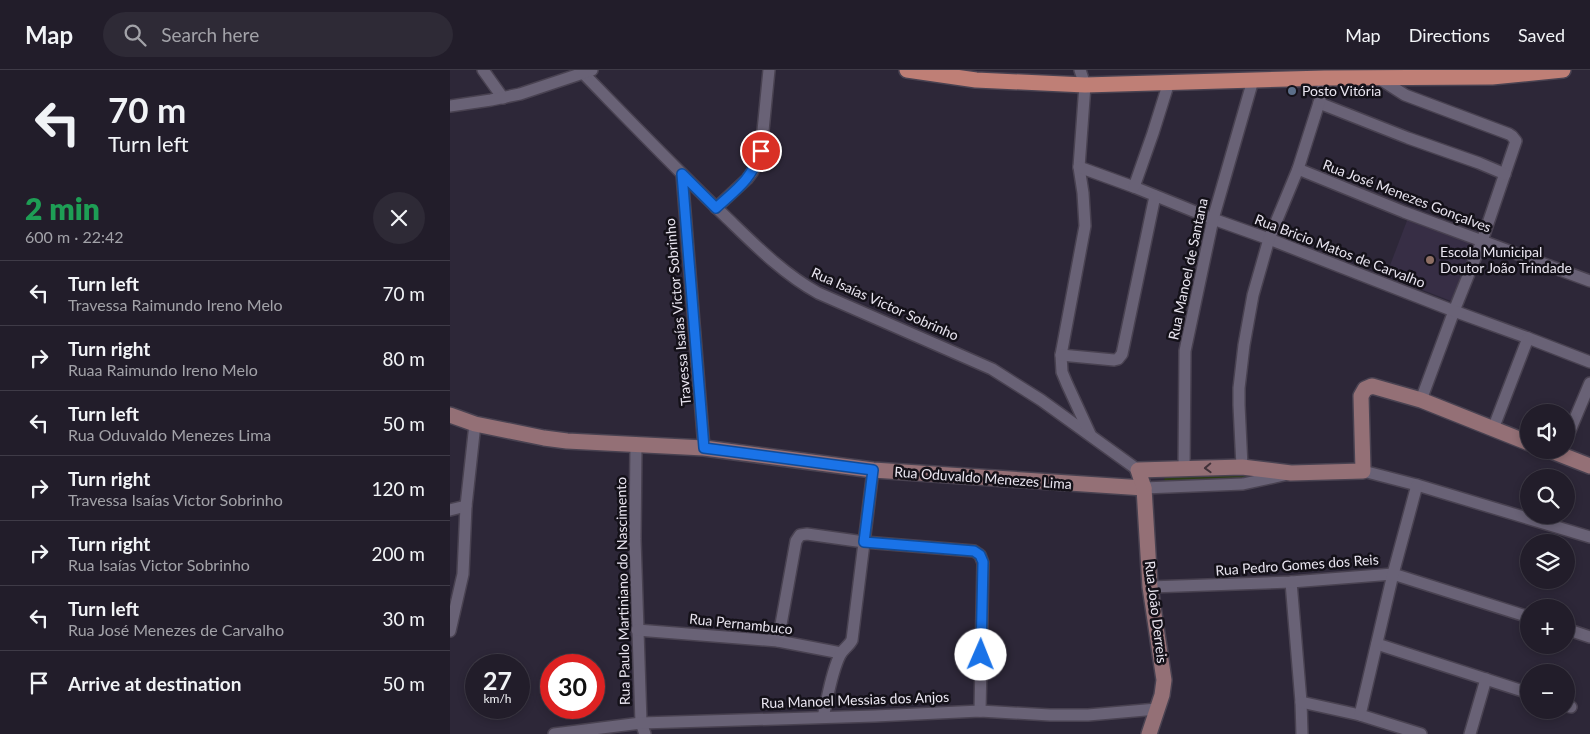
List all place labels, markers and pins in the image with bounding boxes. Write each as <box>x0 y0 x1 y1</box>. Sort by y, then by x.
place label: Posto Vitória <box>1302 82 1381 99</box>
marker: Posto Vitória <box>1286 85 1298 97</box>
pin <box>740 130 782 172</box>
place label: Escola Municipal Doutor João Trindade <box>1440 243 1572 276</box>
marker: Escola Municipal Doutor João Trindade <box>1424 254 1436 266</box>

